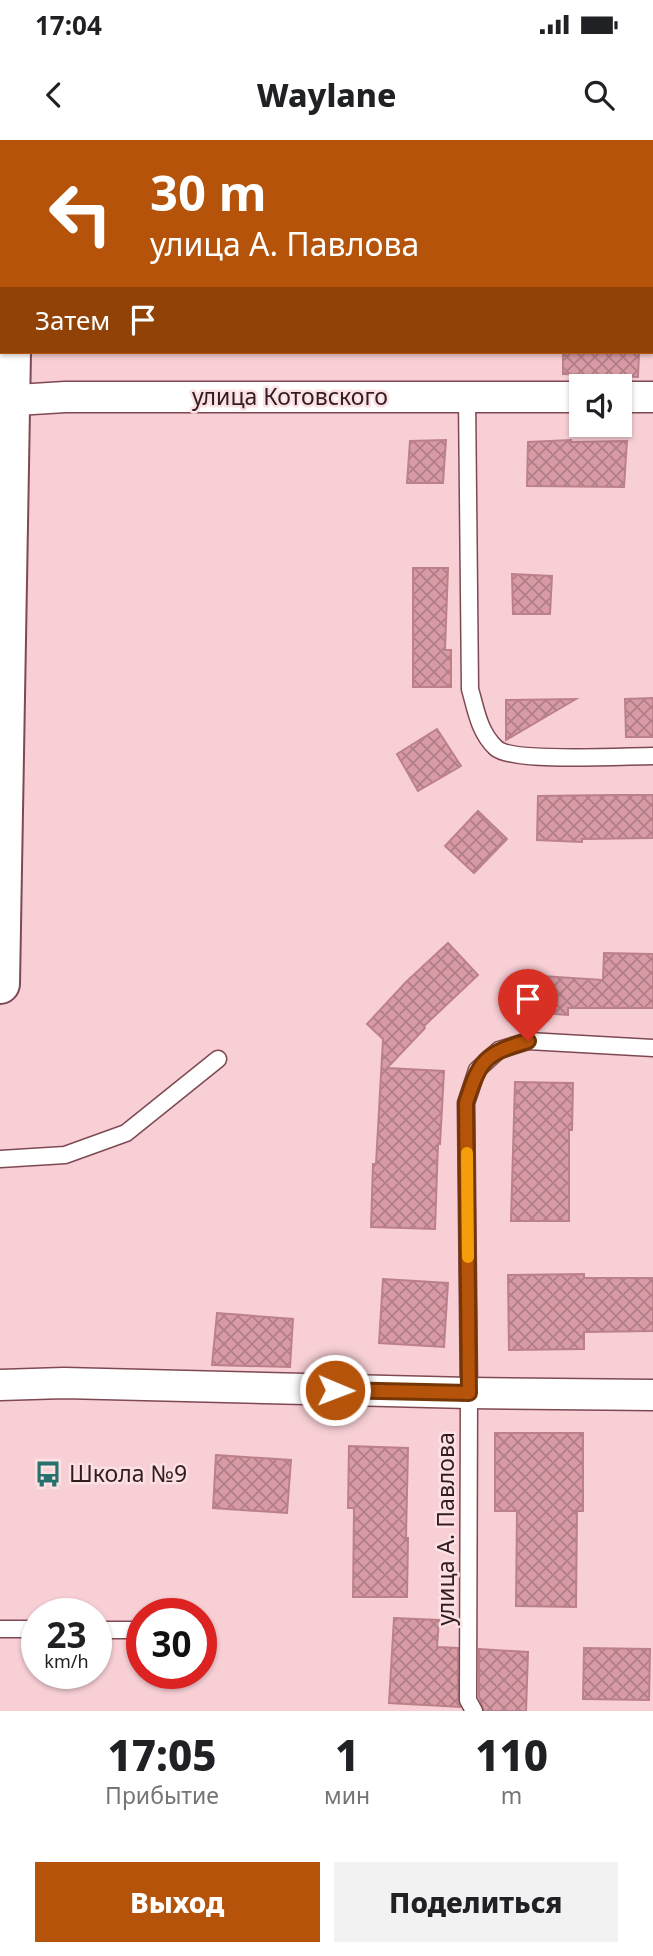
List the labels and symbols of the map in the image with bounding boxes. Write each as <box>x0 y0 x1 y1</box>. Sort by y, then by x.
street label: улица Котовского <box>192 380 388 412</box>
pin <box>498 969 558 1041</box>
position arrow <box>298 1353 372 1427</box>
street label: улица А. Павлова <box>429 1432 461 1626</box>
place label: Школа №9 <box>69 1457 187 1489</box>
bus stop icon: Школа №9 <box>33 1459 63 1489</box>
speed limit sign: 30 <box>126 1598 217 1689</box>

